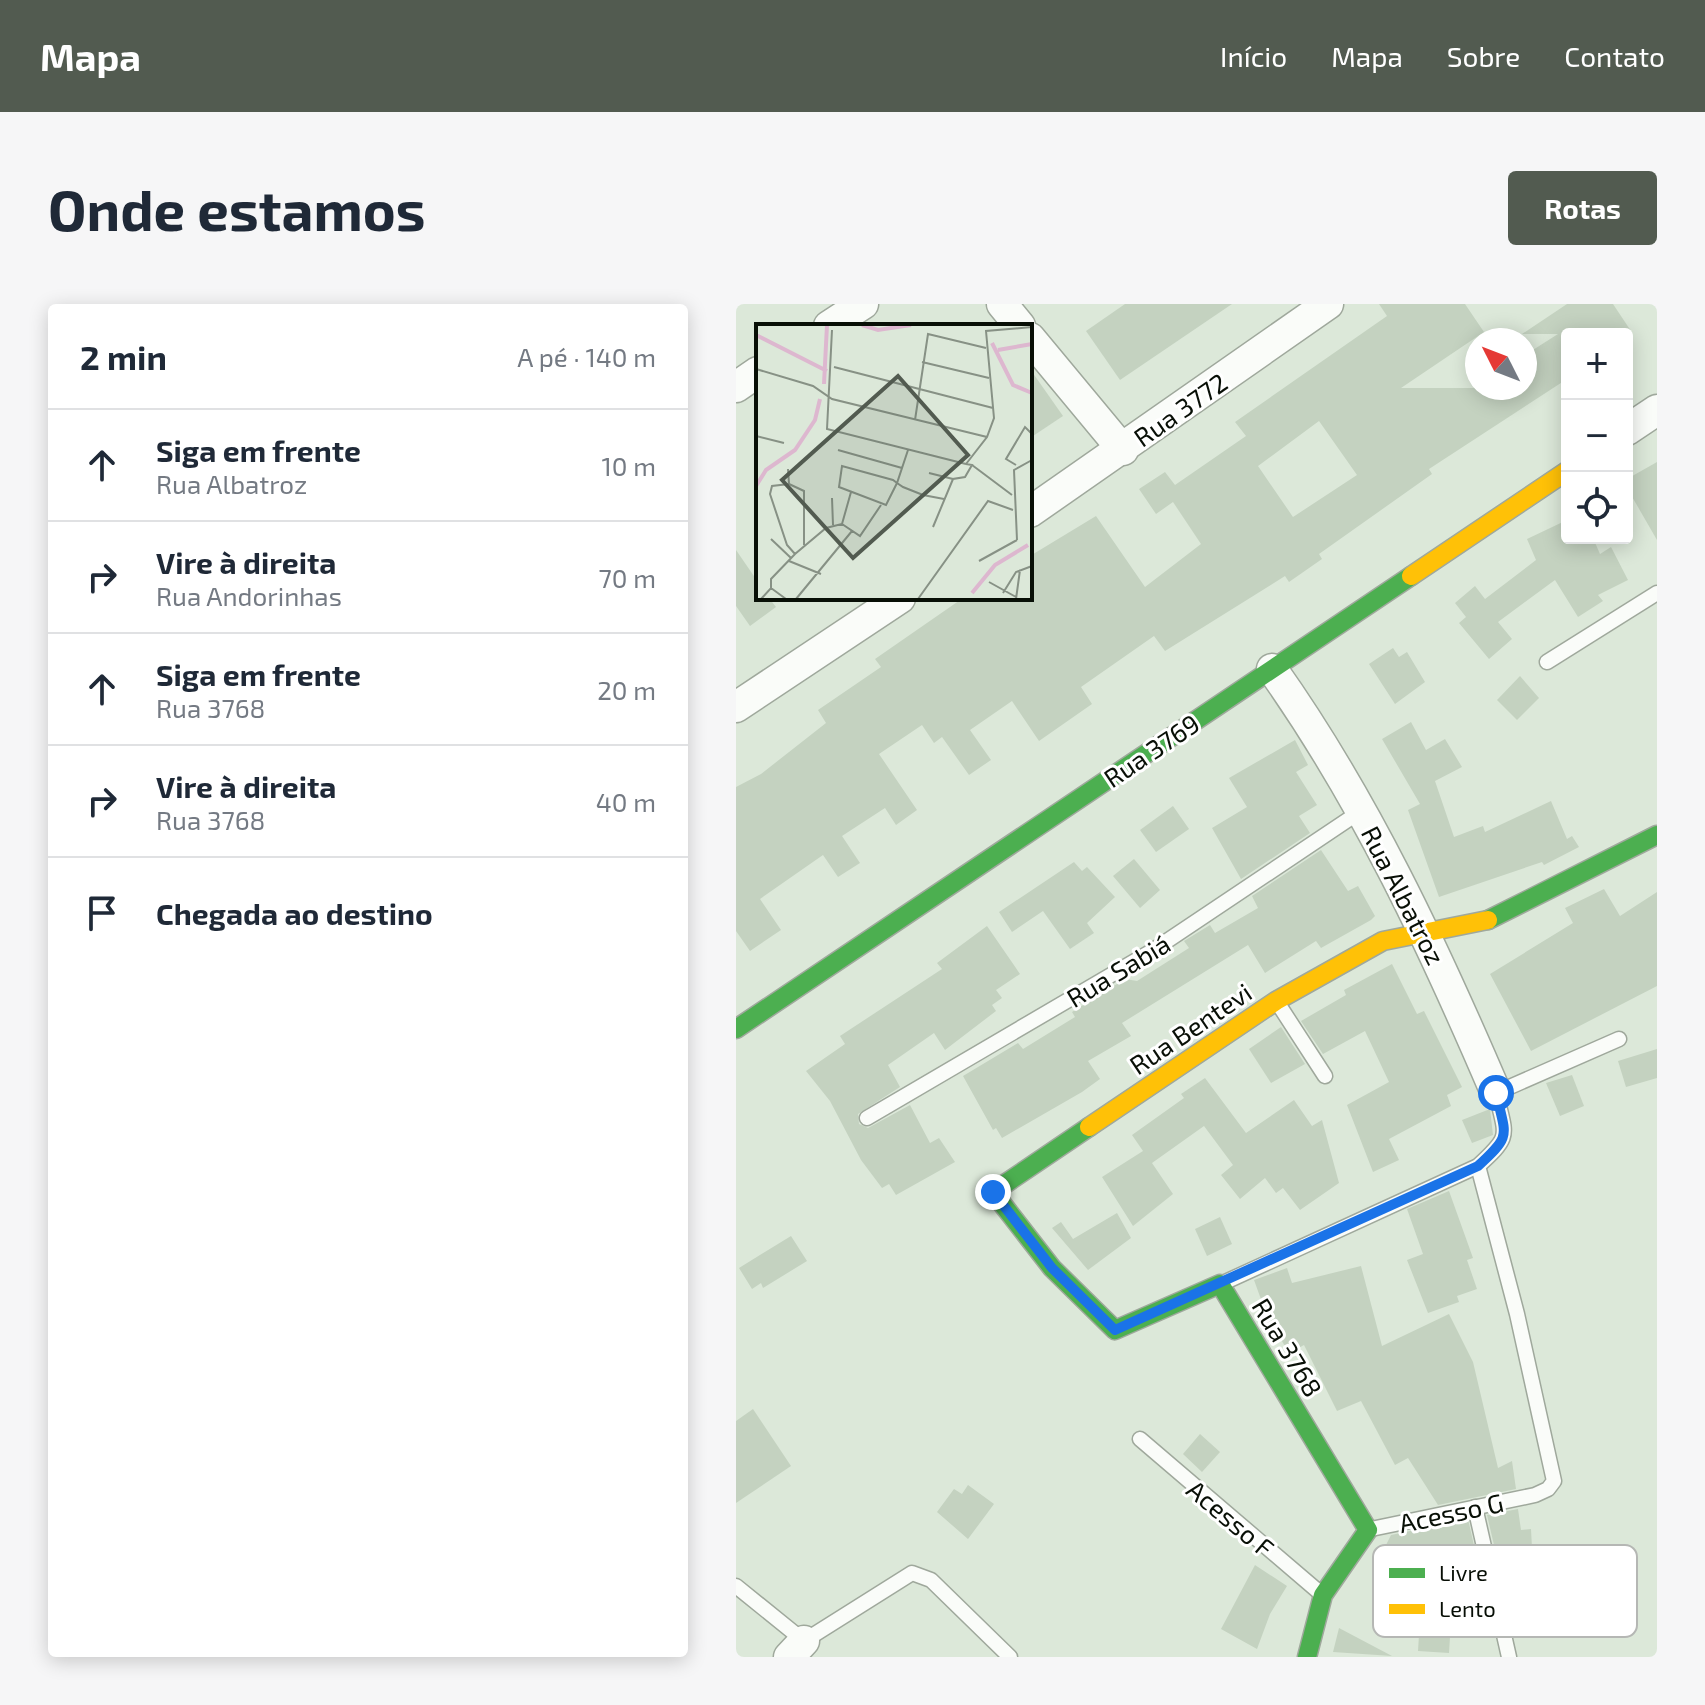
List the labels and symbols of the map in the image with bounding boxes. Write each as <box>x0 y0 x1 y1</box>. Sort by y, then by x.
inset map <box>756 324 1032 600</box>
north arrow <box>1465 328 1537 400</box>
street label: Rua 3772 <box>1127 366 1233 452</box>
street label: Rua 3769 <box>1097 707 1205 793</box>
street label: Rua Albatroz <box>1356 821 1452 969</box>
street label: Rua Sabiá <box>1061 927 1175 1013</box>
street label: Rua Bentevi <box>1123 976 1257 1080</box>
route start <box>1478 1075 1514 1111</box>
route end <box>975 1174 1011 1210</box>
street label: Rua 3768 <box>1247 1292 1329 1402</box>
street label: Acesso F <box>1181 1473 1281 1563</box>
street label: Acesso G <box>1396 1486 1506 1538</box>
legend <box>1373 1545 1637 1637</box>
text: Livre <box>1439 1559 1488 1585</box>
text: Lento <box>1439 1595 1496 1621</box>

